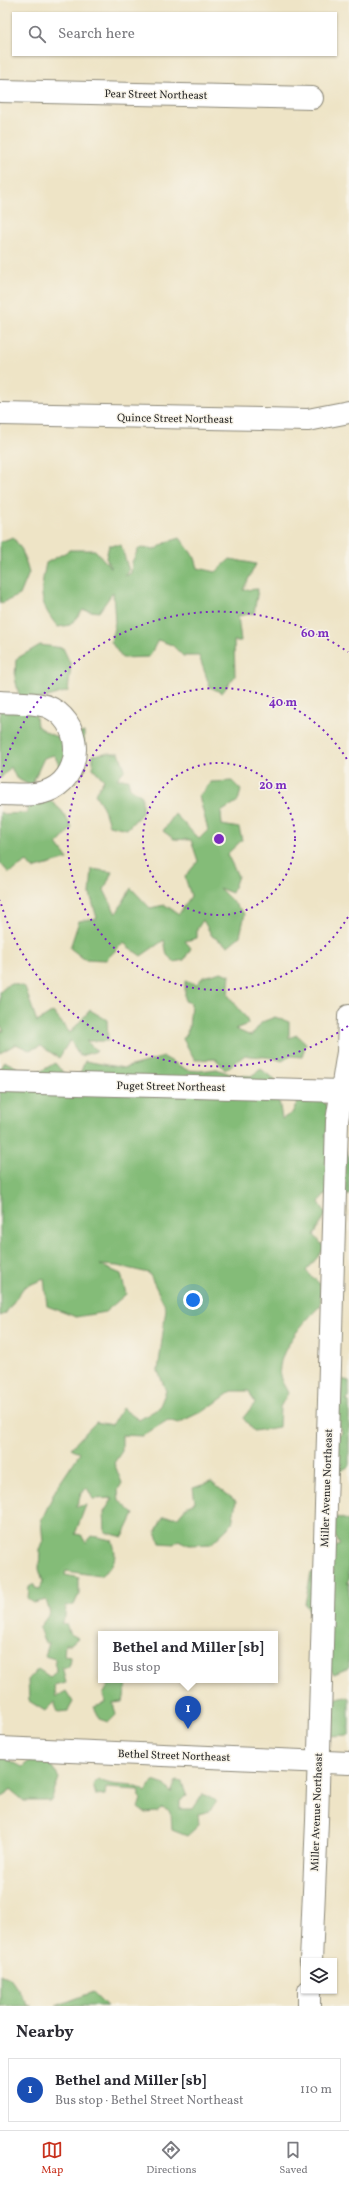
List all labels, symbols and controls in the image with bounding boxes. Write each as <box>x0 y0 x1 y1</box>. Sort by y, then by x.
search box <box>12 12 337 56</box>
icon: search <box>26 23 48 45</box>
text: Search here <box>58 24 135 45</box>
street label: Pear Street Northeast <box>104 87 208 104</box>
street label: Quince Street Northeast <box>117 411 233 428</box>
text: 60 m <box>301 626 329 642</box>
text: 40 m <box>269 695 298 711</box>
text: 20 m <box>259 778 287 794</box>
centre of rings <box>212 832 226 846</box>
street label: Puget Street Northeast <box>116 1079 226 1096</box>
your location <box>183 1290 203 1310</box>
street label: Miller Avenue Northeast <box>318 1428 337 1548</box>
popup <box>98 1631 278 1683</box>
text: Bethel and Miller [sb] <box>112 1638 264 1659</box>
text: Bus stop <box>112 1659 160 1677</box>
pin: 1 <box>175 1696 201 1729</box>
street label: Bethel Street Northeast <box>117 1747 231 1766</box>
street label: Miller Avenue Northeast <box>308 1752 327 1872</box>
map controls <box>301 1958 337 1994</box>
button: layers <box>301 1958 337 1994</box>
text: Nearby <box>16 2021 74 2044</box>
text: Bethel and Miller [sb] <box>55 2071 206 2092</box>
text: 1 <box>27 2081 33 2099</box>
text: 110 m <box>300 2081 332 2099</box>
text: Bus stop · Bethel Street Northeast <box>55 2092 244 2110</box>
tab: Map <box>41 2139 63 2178</box>
tab: Directions <box>146 2139 197 2178</box>
tab: Saved <box>279 2139 308 2178</box>

